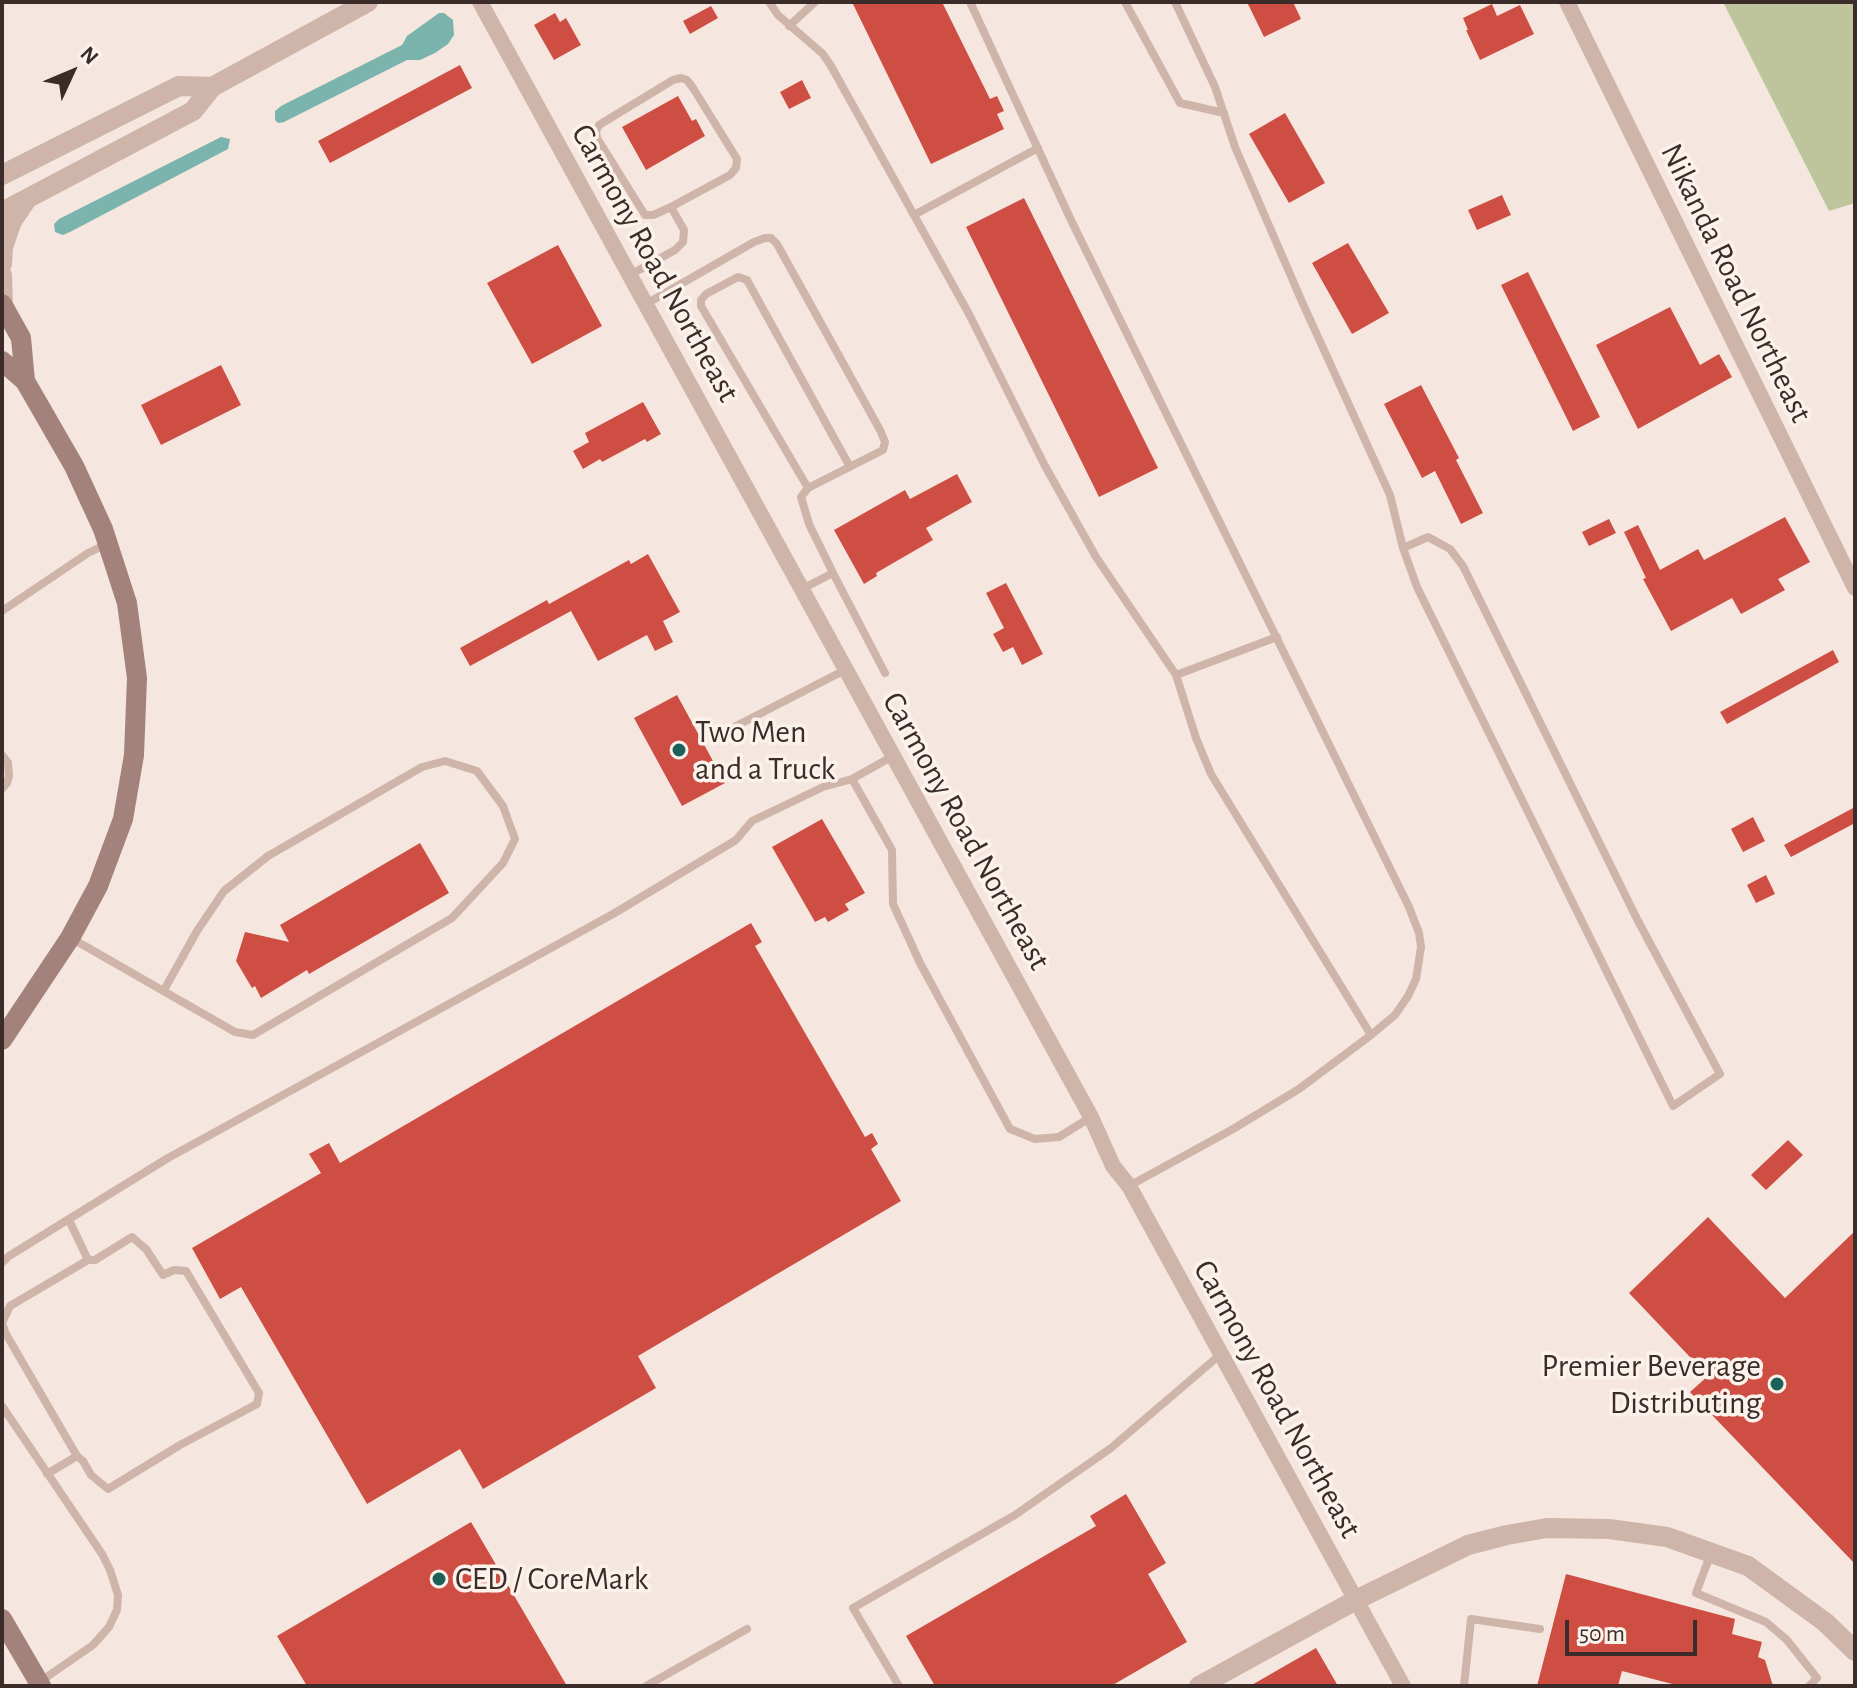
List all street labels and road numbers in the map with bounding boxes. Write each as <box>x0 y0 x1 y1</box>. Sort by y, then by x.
street label: Carmony Road Northeast <box>563 117 747 409</box>
street label: Nikanda Road Northeast <box>1652 137 1820 429</box>
street label: Carmony Road Northeast <box>874 685 1058 977</box>
street label: Carmony Road Northeast <box>1185 1253 1369 1545</box>

